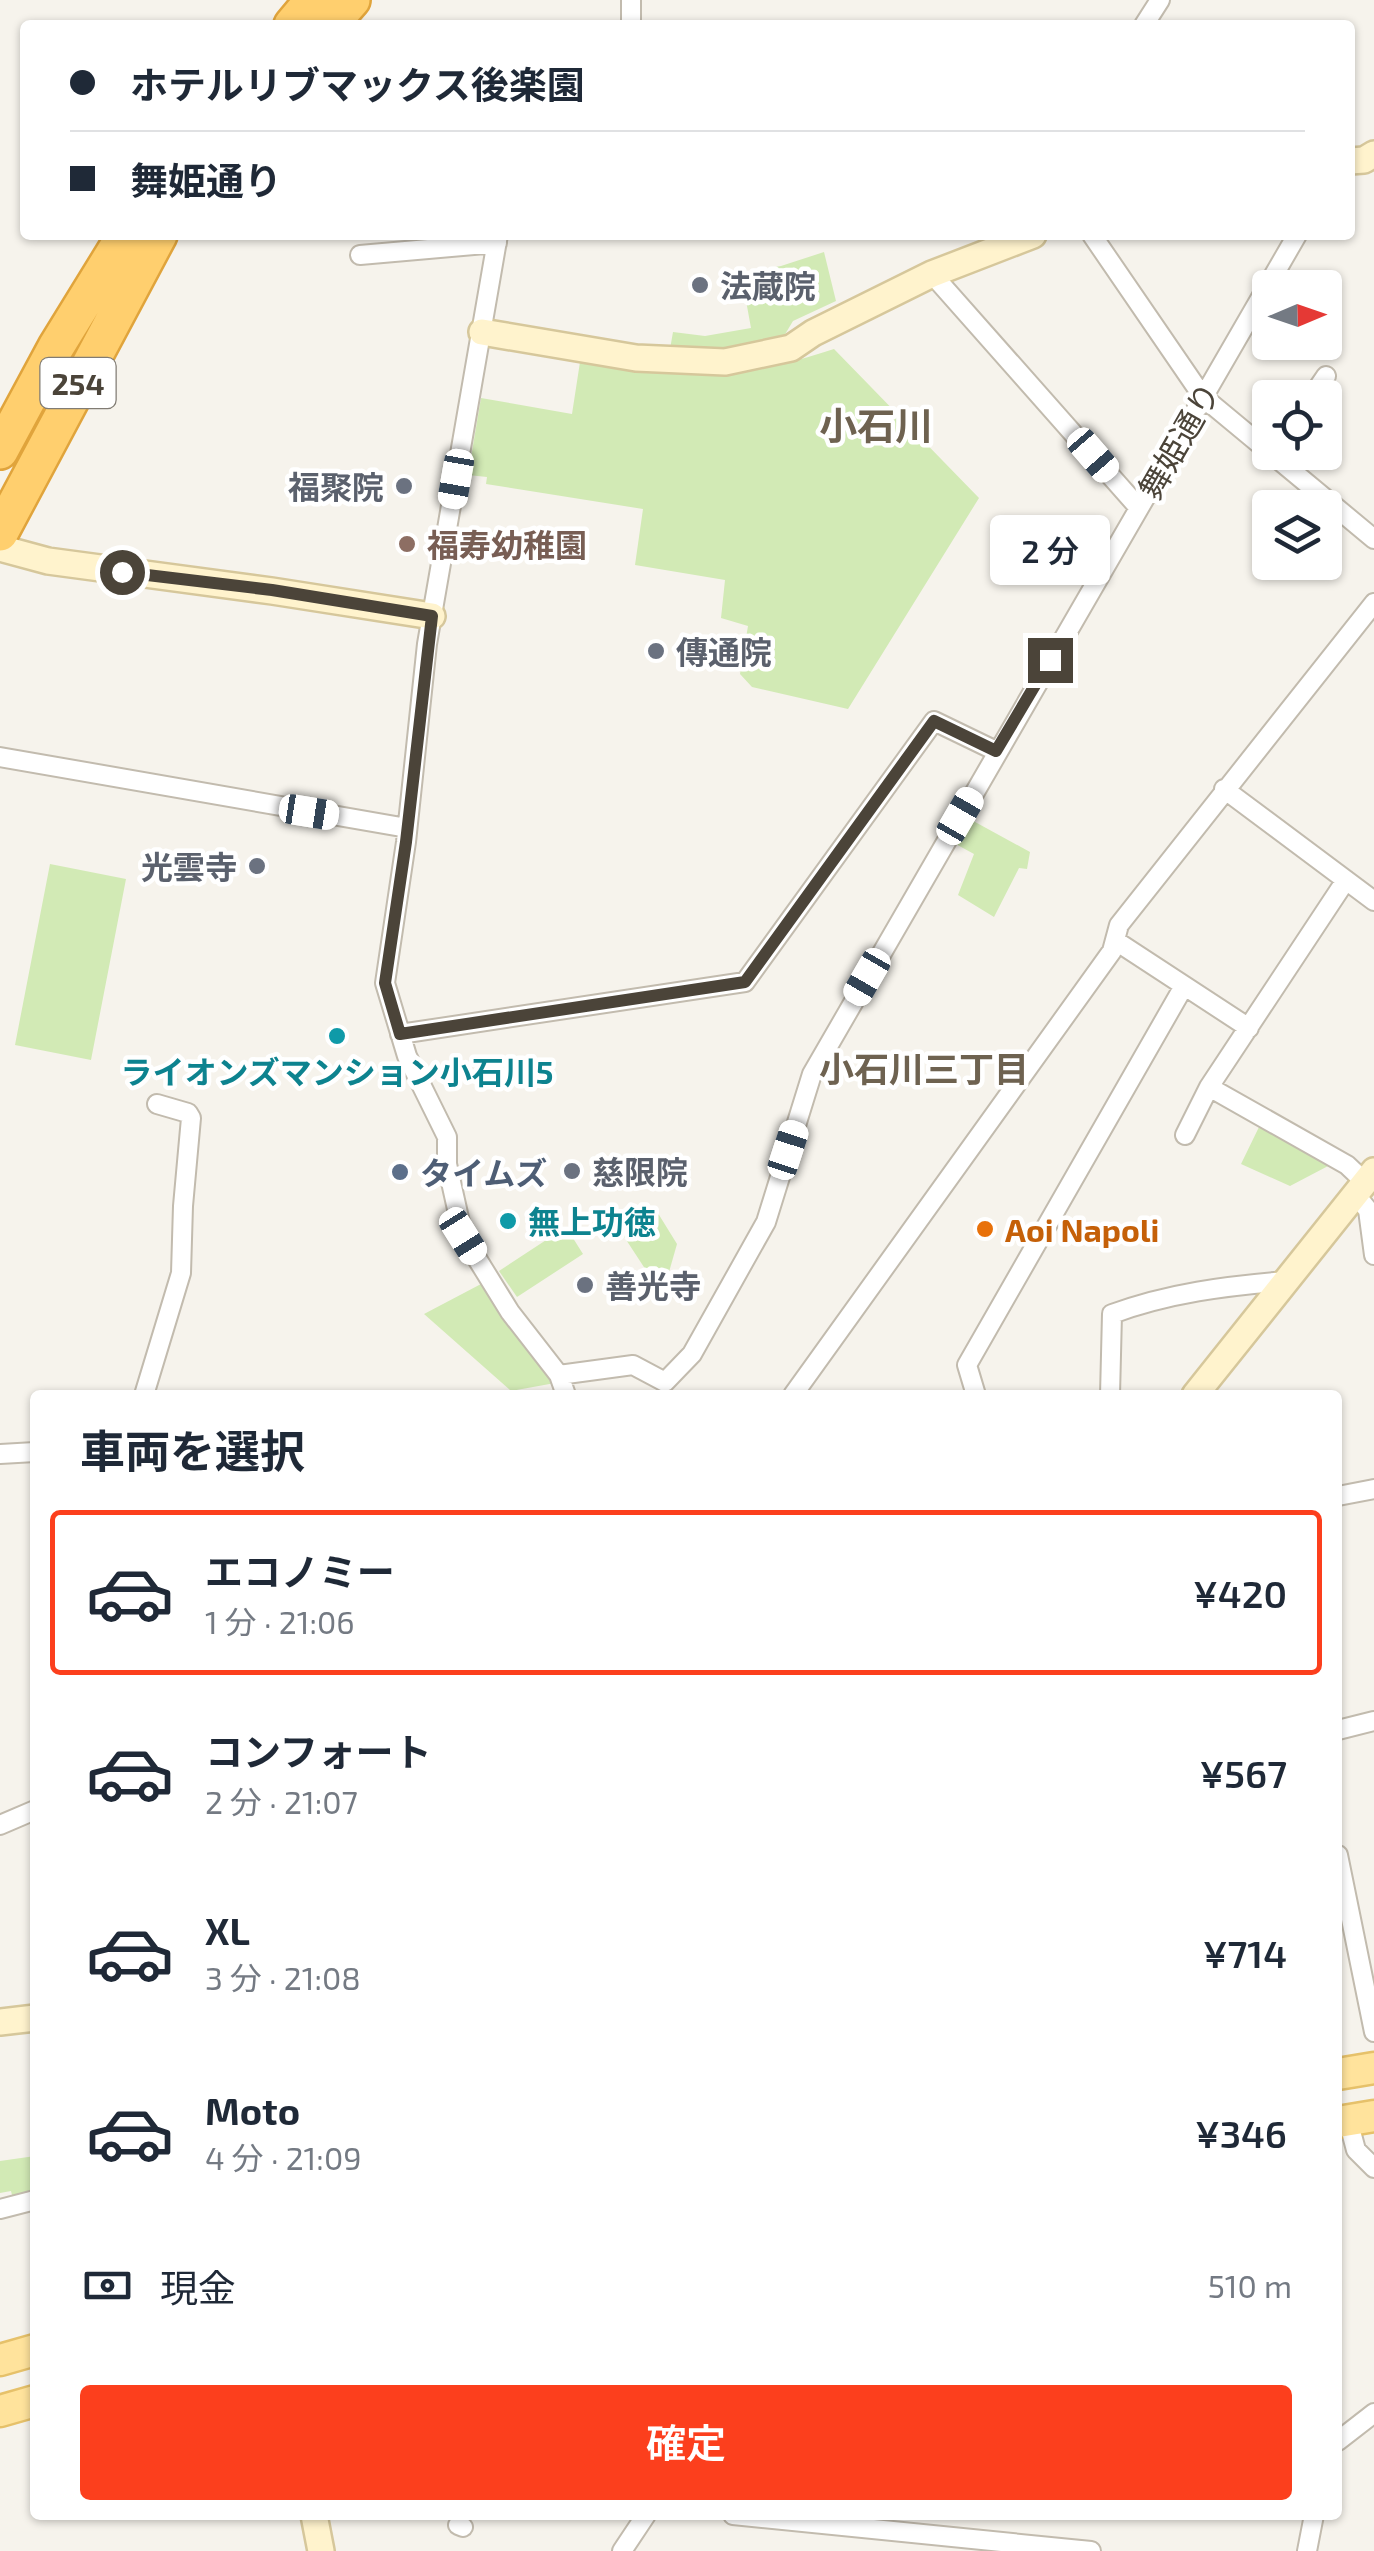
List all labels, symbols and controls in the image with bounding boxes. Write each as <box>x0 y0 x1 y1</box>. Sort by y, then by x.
text: ホテルリブマックス後楽園 <box>130 61 585 107</box>
text: 舞姫通り <box>130 157 282 203</box>
place label: 法蔵院 <box>720 266 816 304</box>
north arrow <box>1252 270 1342 360</box>
map controls <box>1252 270 1342 580</box>
marker: 法蔵院 <box>689 274 711 296</box>
road number: 254 <box>40 358 116 408</box>
street label: 舞姫通り <box>1130 375 1226 505</box>
button: locate <box>1252 380 1342 470</box>
district label: 小石川 <box>819 402 933 448</box>
car <box>1062 423 1124 487</box>
car <box>436 447 476 511</box>
place label: 福聚院 <box>288 467 384 505</box>
marker: 福聚院 <box>393 475 415 497</box>
button: layers <box>1252 490 1342 580</box>
callout: 2 分 <box>990 515 1110 585</box>
place label: 福寿幼稚園 <box>427 525 587 563</box>
text: 2 分 <box>1021 531 1079 569</box>
marker: 福寿幼稚園 <box>396 533 418 555</box>
route start <box>100 550 145 595</box>
place label: 傳通院 <box>676 632 772 670</box>
route end <box>1028 638 1073 683</box>
marker: 傳通院 <box>645 640 667 662</box>
car <box>932 783 988 849</box>
car <box>277 792 341 832</box>
place label: 光雲寺 <box>141 847 237 885</box>
marker: 光雲寺 <box>246 855 268 877</box>
car <box>839 944 895 1010</box>
marker: ライオンズマンション小石川5 <box>326 1025 348 1047</box>
district label: 小石川三丁目 <box>819 1047 1029 1089</box>
place label: ライオンズマンション小石川5 <box>120 1052 554 1090</box>
car <box>764 1117 812 1183</box>
place label: 慈限院 <box>592 1152 688 1190</box>
place label: タイムズ <box>420 1153 547 1191</box>
marker: 慈限院 <box>561 1160 583 1182</box>
marker: タイムズ <box>389 1161 411 1183</box>
place label: 無上功徳 <box>528 1202 656 1240</box>
car <box>434 1203 492 1269</box>
marker: 無上功徳 <box>497 1210 519 1232</box>
place label: Aoi Napoli <box>1005 1210 1159 1248</box>
marker: Aoi Napoli <box>974 1218 996 1240</box>
place label: 善光寺 <box>605 1266 701 1304</box>
marker: 善光寺 <box>574 1274 596 1296</box>
text: 車両を選択 <box>80 1423 305 1477</box>
icon: car <box>85 1548 175 1638</box>
text: エコノミー <box>205 1548 395 1594</box>
text: ¥420 <box>1193 1570 1287 1616</box>
text: 1 分 · 21:06 <box>205 1602 355 1640</box>
icon: car <box>85 1728 175 1818</box>
text: コンフォート <box>205 1728 432 1774</box>
text: ¥567 <box>1200 1750 1287 1796</box>
text: 2 分 · 21:07 <box>205 1782 358 1820</box>
text: XL <box>205 1907 250 1953</box>
icon: car <box>85 1908 175 1998</box>
text: ¥714 <box>1203 1930 1287 1976</box>
text: 3 分 · 21:08 <box>205 1958 361 1996</box>
text: Moto <box>205 2087 300 2133</box>
icon: car <box>85 2088 175 2178</box>
text: ¥346 <box>1195 2110 1287 2156</box>
text: 4 分 · 21:09 <box>205 2138 362 2176</box>
icon: cash <box>80 2258 135 2313</box>
text: 現金 <box>160 2264 236 2310</box>
text: 510 m <box>1208 2266 1292 2304</box>
button: 確定 <box>80 2385 1292 2500</box>

